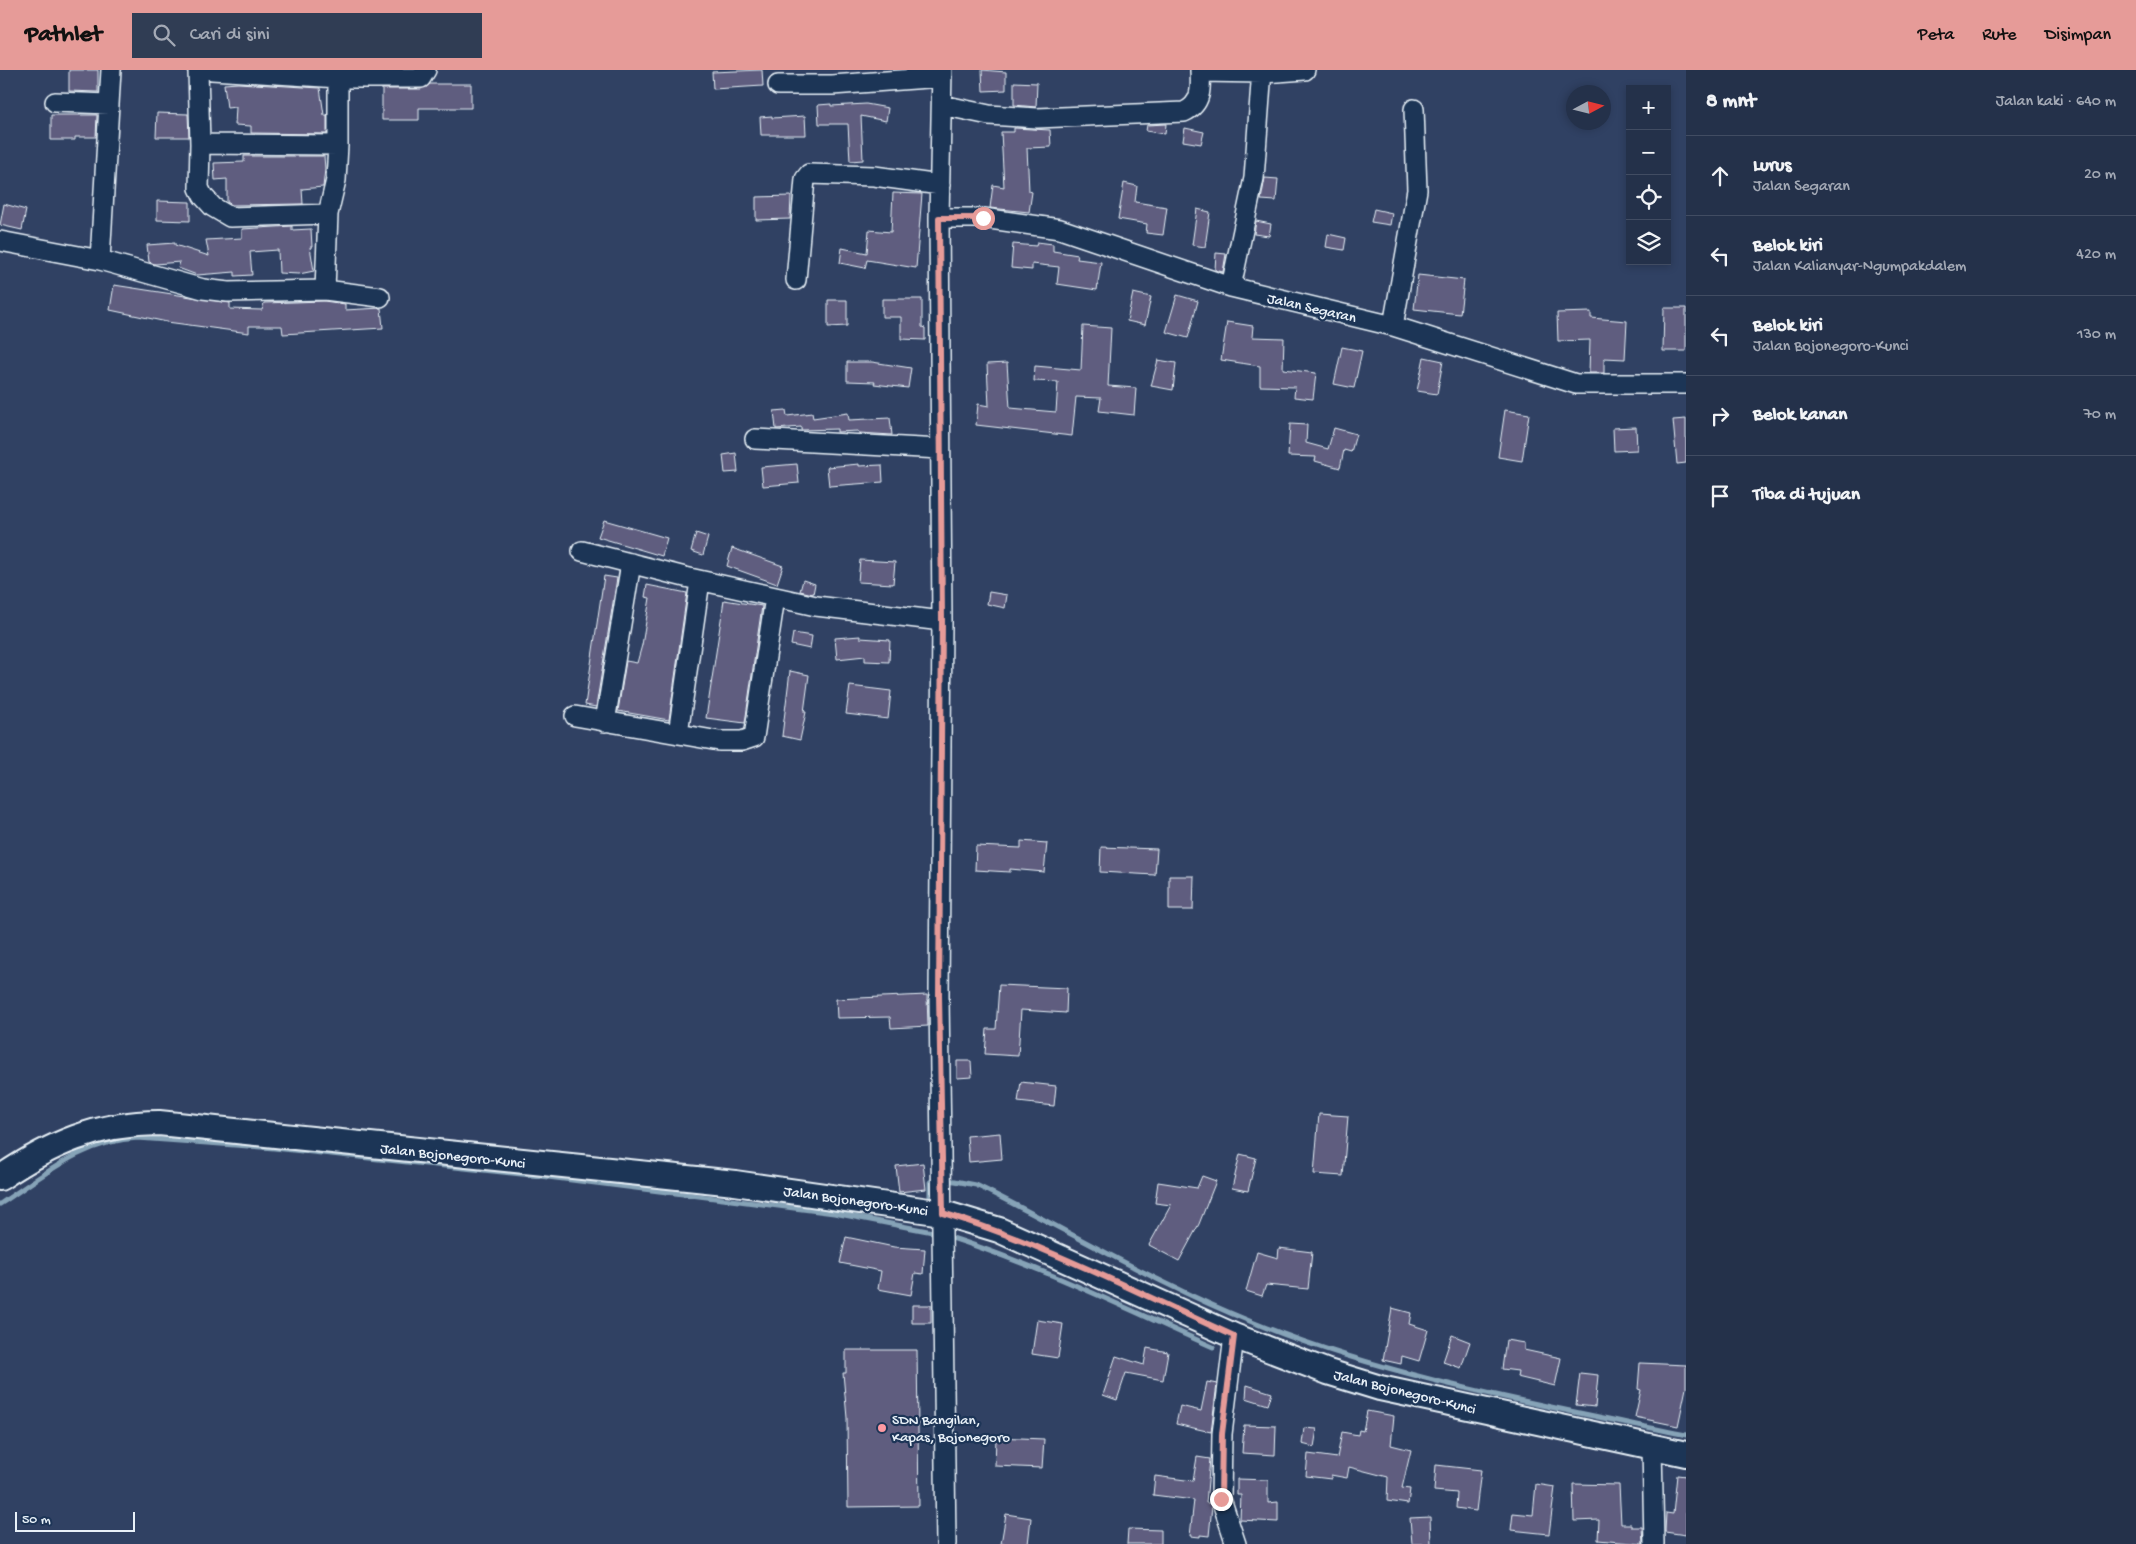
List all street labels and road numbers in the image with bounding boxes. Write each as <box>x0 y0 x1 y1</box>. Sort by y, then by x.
street label: Jalan Segaran <box>1265 290 1358 328</box>
street label: Jalan Bojonegoro-Kunci <box>379 1140 526 1174</box>
street label: Jalan Bojonegoro-Kunci <box>782 1183 929 1221</box>
street label: Jalan Bojonegoro-Kunci <box>1332 1367 1478 1419</box>

